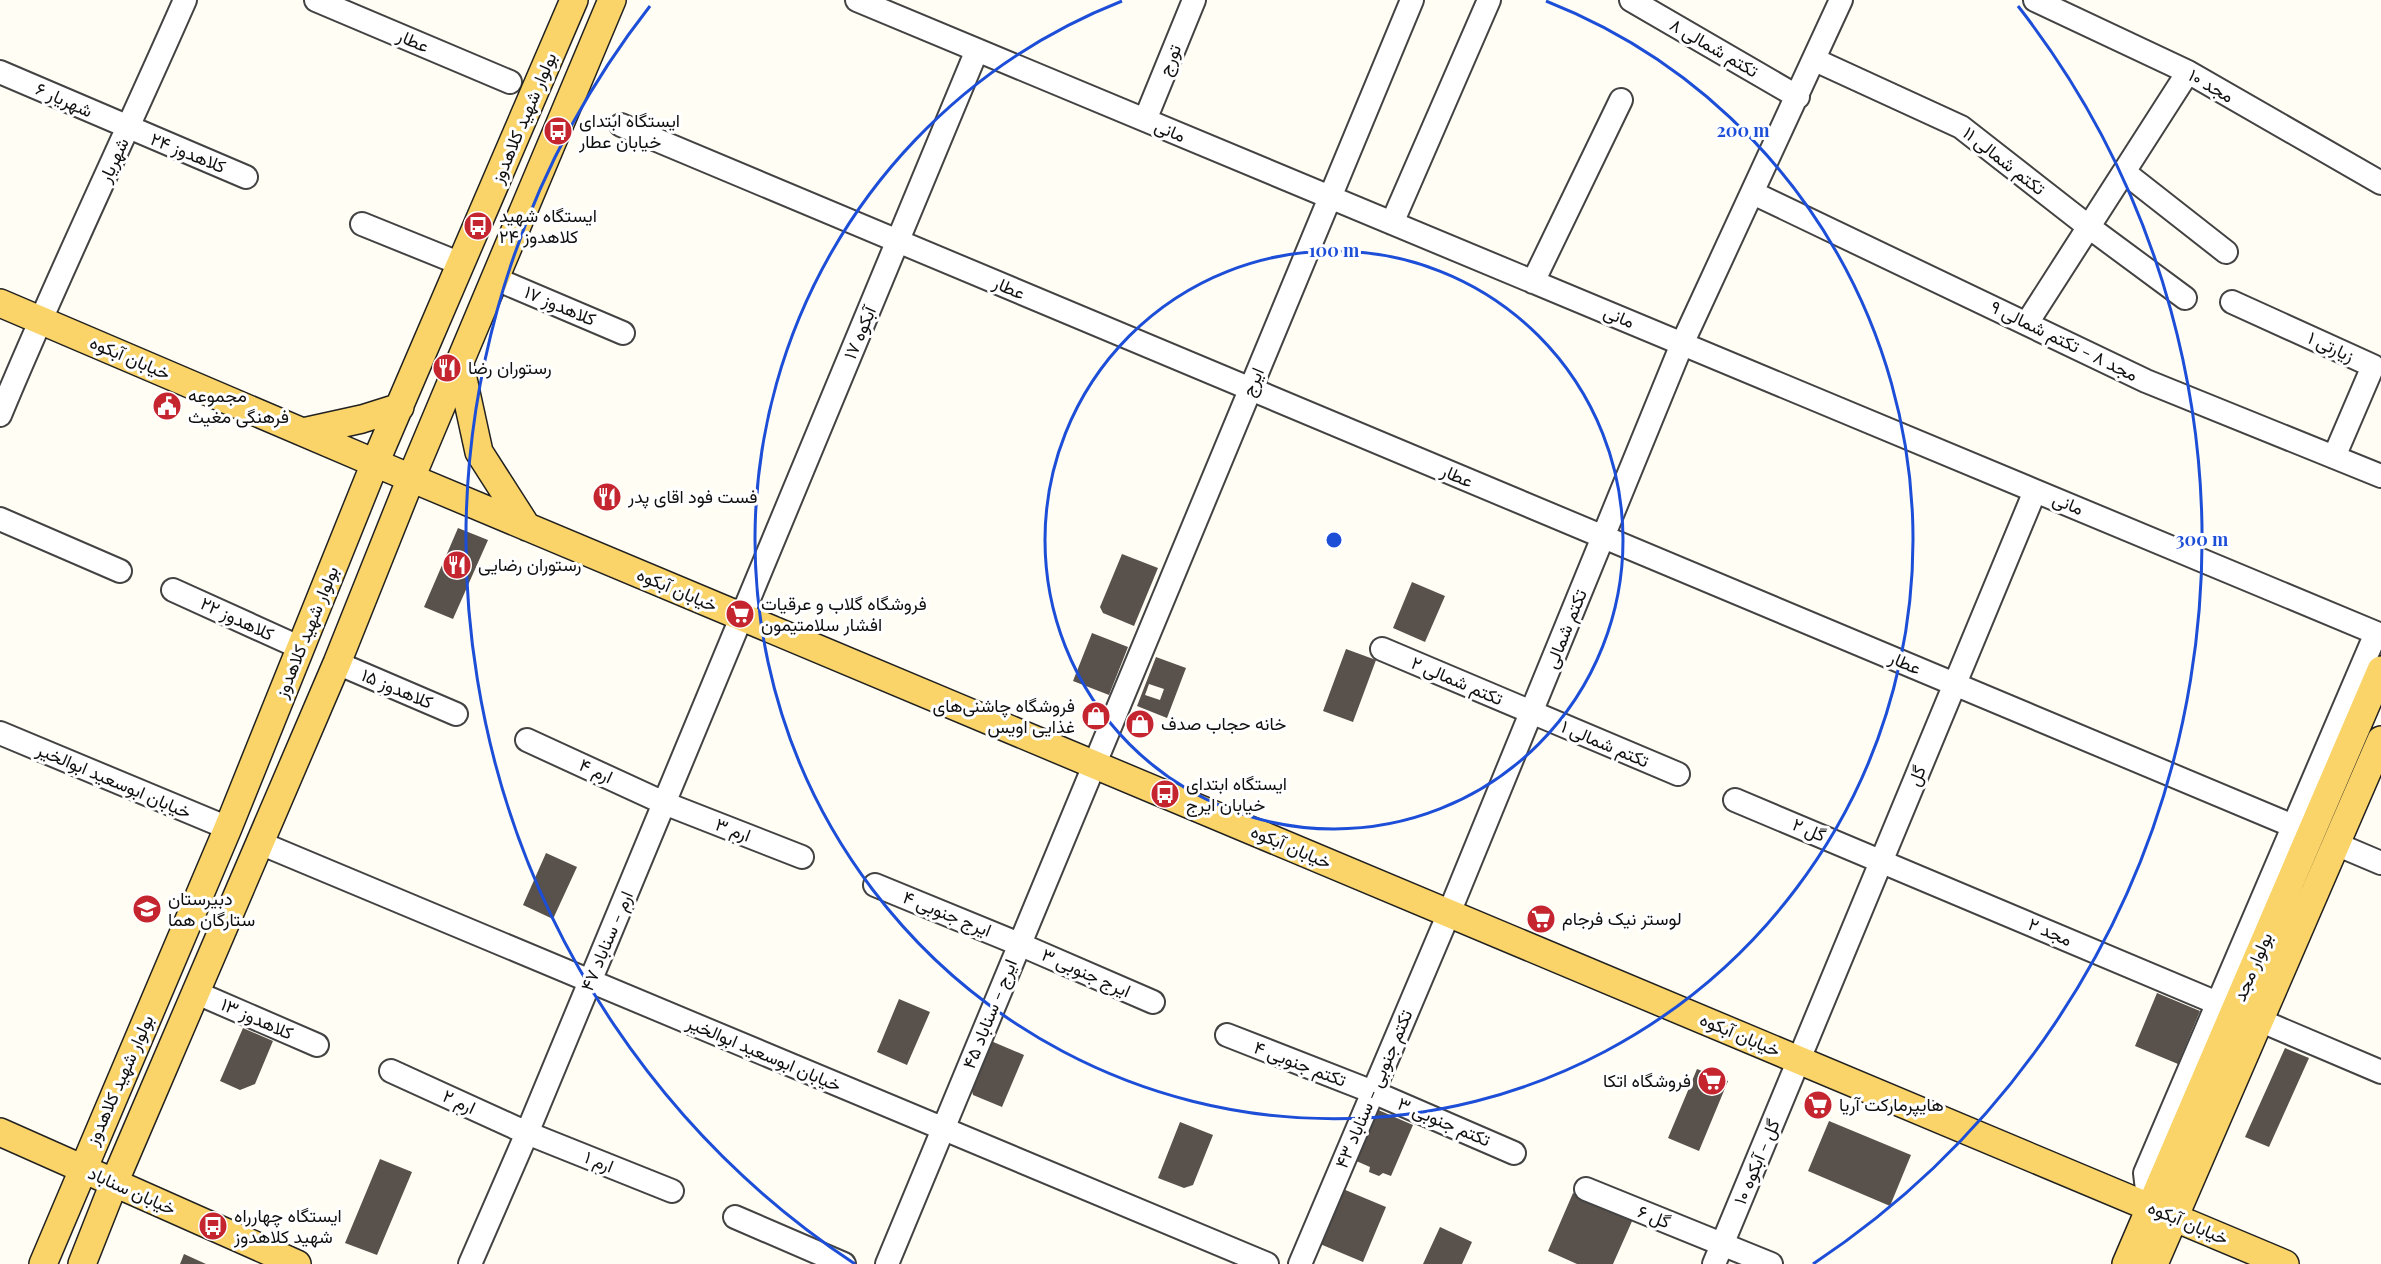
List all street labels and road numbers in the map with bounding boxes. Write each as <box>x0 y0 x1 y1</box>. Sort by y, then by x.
street label: تکتم شمالی ۸ <box>1665 12 1763 83</box>
street label: عطار <box>393 22 433 57</box>
street label: تورج <box>1152 40 1187 79</box>
street label: بولوار شهید کلاهدوز <box>484 48 562 188</box>
street label: مجد ۱۰ <box>2184 63 2239 108</box>
street label: شهریار ۶ <box>32 76 97 122</box>
street label: مانی <box>1151 113 1189 147</box>
street label: تکتم شمالی ۱۱ <box>1958 120 2051 201</box>
street label: کلاهدوز ۲۴ <box>147 126 230 178</box>
street label: شهریار <box>92 133 134 187</box>
street label: عطار <box>989 269 1029 304</box>
street label: کلاهدوز ۱۷ <box>521 279 600 331</box>
street label: مجد ۸ - تکتم شمالی ۹ <box>1986 294 2142 387</box>
street label: مانی <box>1600 299 1638 333</box>
street label: آبکوه ۱۷ <box>837 301 882 363</box>
street label: زیارتی ۱ <box>2304 325 2358 367</box>
street label: خیابان آبکوه <box>87 329 174 385</box>
street label: ایرج <box>1235 363 1270 400</box>
street label: عطار <box>1437 457 1477 492</box>
street label: مانی <box>2049 486 2087 520</box>
street label: خیابان آبکوه <box>634 561 721 617</box>
street label: بولوار شهید کلاهدوز <box>268 562 343 702</box>
street label: تکتم شمالی <box>1538 585 1593 672</box>
street label: کلاهدوز ۲۲ <box>197 591 278 646</box>
street label: عطار <box>1885 644 1925 679</box>
street label: تکتم شمالی ۲ <box>1407 650 1507 711</box>
street label: کلاهدوز ۱۵ <box>358 662 437 714</box>
street label: تکتم شمالی ۱ <box>1557 714 1653 773</box>
street label: خیابان ابوسعید ابوالخیر <box>32 736 195 824</box>
street label: ارم ۴ <box>575 752 617 789</box>
street label: گل <box>1901 762 1931 789</box>
street label: ارم ۳ <box>712 811 754 848</box>
street label: گل ۲ <box>1789 811 1830 847</box>
street label: خیابان آبکوه <box>1248 818 1335 874</box>
street label: ایرج جنوبی ۴ <box>899 884 995 943</box>
street label: ارم - سناباد ۴۷ <box>574 887 639 995</box>
street label: مجد ۲ <box>2025 911 2076 951</box>
street label: بولوار مجد <box>2227 928 2277 1005</box>
street label: ایرج جنوبی ۳ <box>1038 942 1135 1003</box>
street label: ایرج - سناباد ۴۵ <box>956 955 1023 1072</box>
street label: کلاهدوز ۱۳ <box>218 992 297 1045</box>
street label: تکتم جنوبی - سناباد ۴۳ <box>1329 1005 1418 1172</box>
street label: خیابان آبکوه <box>1697 1006 1784 1062</box>
street label: خیابان ابوسعید ابوالخیر <box>682 1009 845 1097</box>
street label: بولوار شهید کلاهدوز <box>79 1011 159 1149</box>
street label: تکتم جنوبی ۴ <box>1250 1034 1350 1093</box>
street label: ارم ۲ <box>439 1083 480 1120</box>
street label: تکتم جنوبی ۳ <box>1394 1091 1495 1152</box>
street label: گل - آبکوه ۱۰ <box>1727 1115 1785 1208</box>
street label: ارم ۱ <box>581 1144 617 1179</box>
street label: خیابان سناباد <box>85 1160 180 1220</box>
street label: خیابان آبکوه <box>2145 1194 2232 1250</box>
street label: گل ۶ <box>1634 1199 1674 1233</box>

